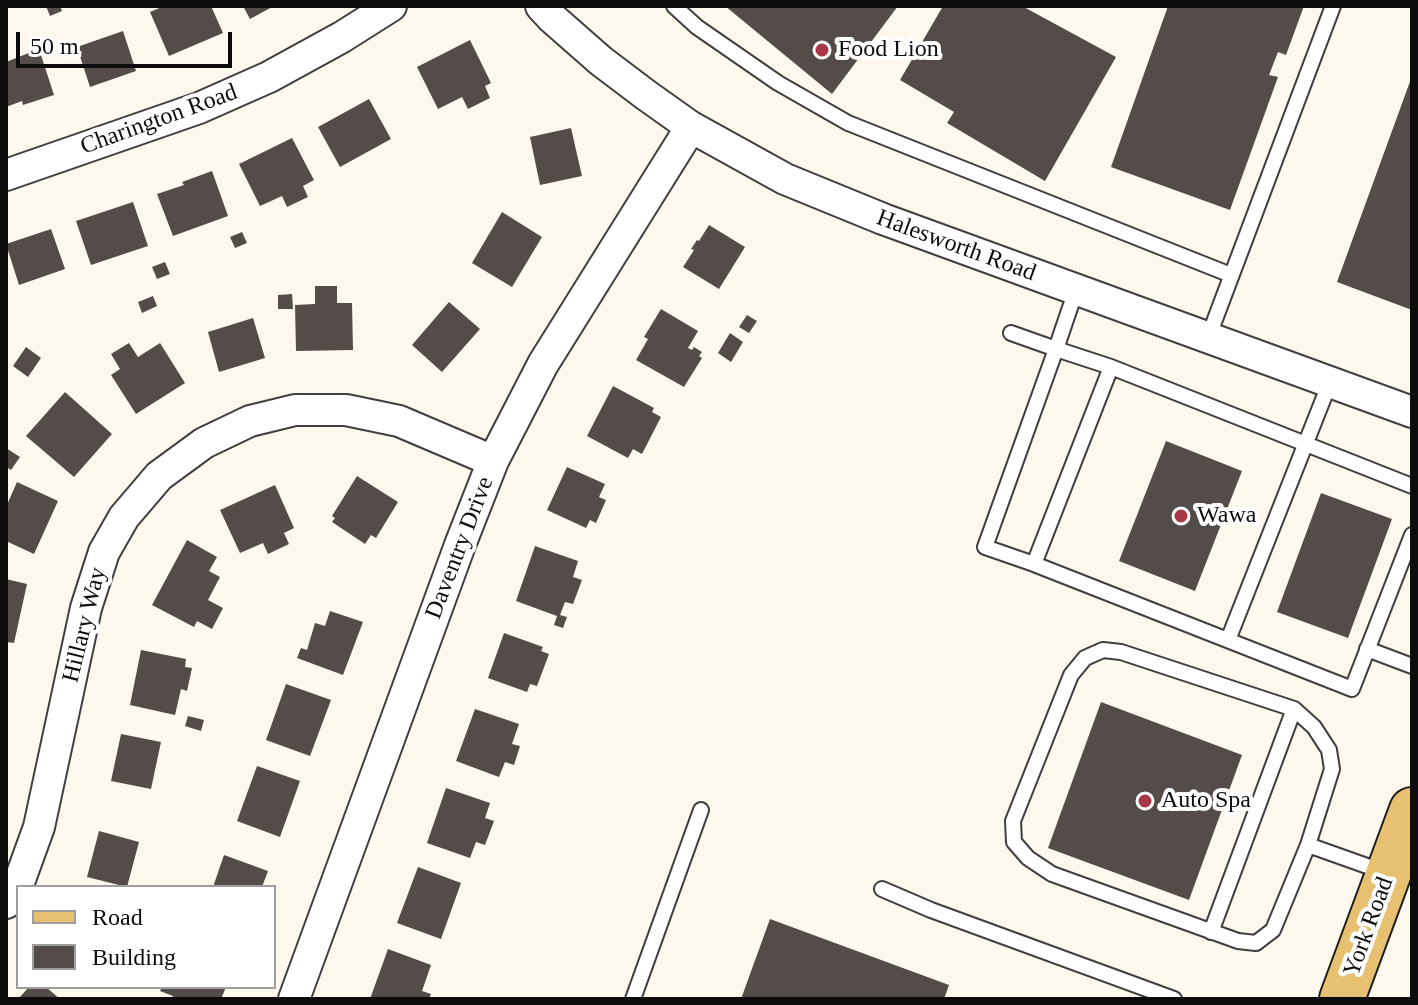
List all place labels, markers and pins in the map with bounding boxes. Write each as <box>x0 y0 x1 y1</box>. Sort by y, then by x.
place label: Food Lion <box>838 36 939 64</box>
marker: Food Lion <box>813 41 831 59</box>
place label: Wawa <box>1197 502 1256 530</box>
marker: Wawa <box>1172 507 1190 525</box>
place label: Auto Spa <box>1161 787 1251 815</box>
marker: Auto Spa <box>1136 792 1154 810</box>

